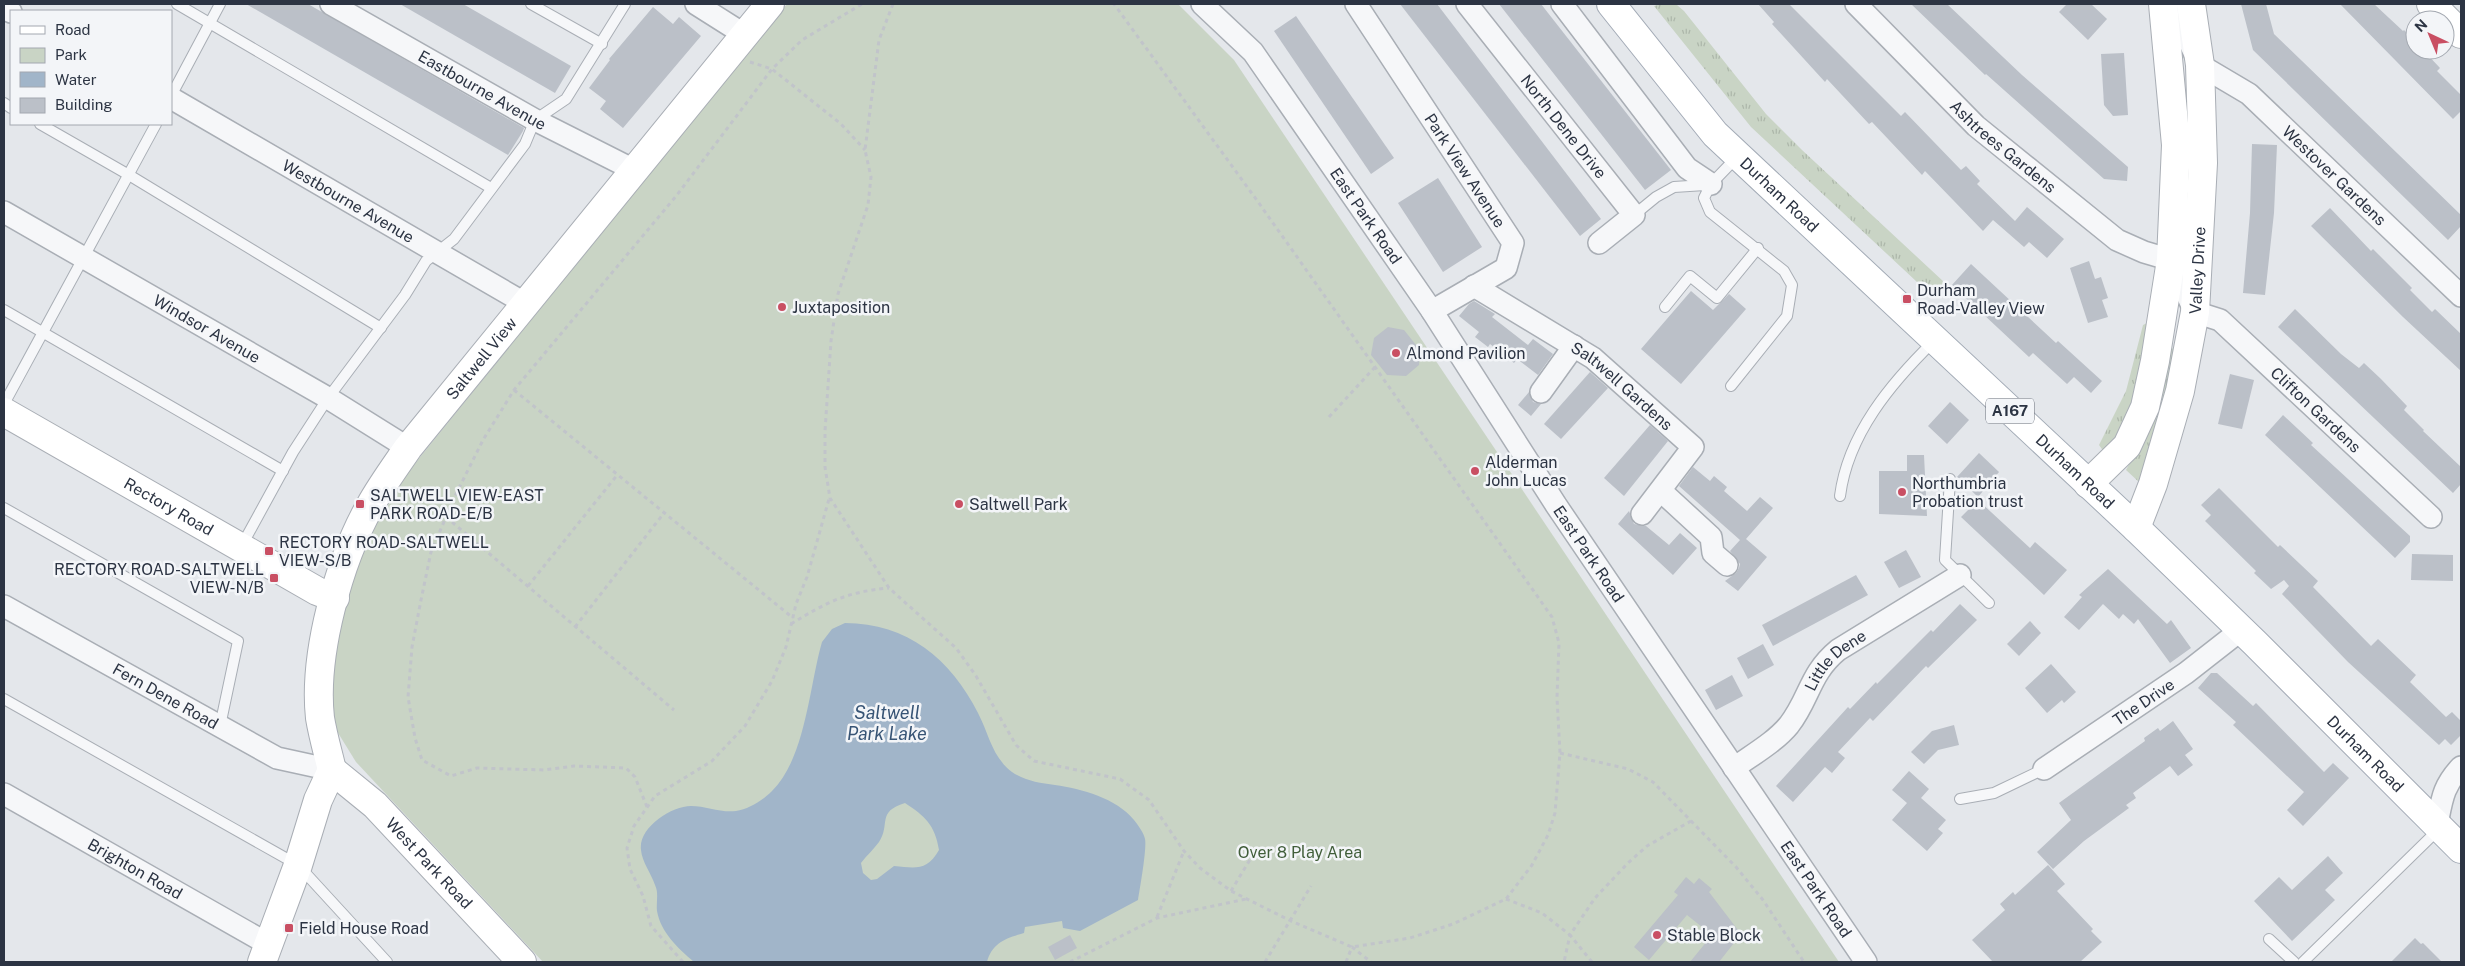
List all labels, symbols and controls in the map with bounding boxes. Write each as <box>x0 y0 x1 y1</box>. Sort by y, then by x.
legend <box>10 10 172 125</box>
north arrow <box>2405 10 2455 60</box>
text: N <box>2411 16 2430 35</box>
text: Road <box>55 21 91 38</box>
text: Park <box>55 46 87 63</box>
street label: Eastbourne Avenue <box>415 47 549 134</box>
text: Water <box>55 71 97 88</box>
street label: North Dene Drive <box>1517 71 1610 182</box>
text: Building <box>55 96 113 113</box>
street label: Ashtrees Gardens <box>1946 96 2060 197</box>
street label: Park View Avenue <box>1420 110 1509 231</box>
street label: Westover Gardens <box>2278 122 2390 230</box>
street label: Durham Road <box>1736 154 1822 236</box>
street label: Westbourne Avenue <box>279 156 417 247</box>
street label: East Park Road <box>1326 164 1406 268</box>
street label: Valley Drive <box>2186 226 2210 315</box>
place label: Durham Road-Valley View <box>1917 281 2045 318</box>
street label: Windsor Avenue <box>150 291 264 367</box>
marker: Durham Road-Valley View <box>1901 293 1913 305</box>
place label: Juxtaposition <box>792 298 890 317</box>
marker: Juxtaposition <box>776 301 788 313</box>
street label: Saltwell View <box>442 313 521 404</box>
street label: Saltwell Gardens <box>1567 338 1676 434</box>
place label: Almond Pavilion <box>1406 344 1525 363</box>
marker: Almond Pavilion <box>1390 347 1402 359</box>
street label: Clifton Gardens <box>2267 363 2365 457</box>
road number: A167 <box>1986 398 2034 424</box>
street label: Durham Road <box>2032 430 2118 513</box>
place label: Alderman John Lucas <box>1485 453 1567 490</box>
marker: Alderman John Lucas <box>1469 465 1481 477</box>
street label: Rectory Road <box>121 474 217 540</box>
place label: Northumbria Probation trust <box>1912 474 2024 511</box>
place label: SALTWELL VIEW-EAST PARK ROAD-E/B <box>370 486 544 523</box>
marker: Northumbria Probation trust <box>1896 486 1908 498</box>
place label: Saltwell Park <box>969 495 1068 514</box>
marker: SALTWELL VIEW-EAST PARK ROAD-E/B <box>354 498 366 510</box>
marker: Saltwell Park <box>953 498 965 510</box>
street label: East Park Road <box>1549 502 1628 606</box>
place label: RECTORY ROAD-SALTWELL VIEW-S/B <box>279 533 489 570</box>
marker: RECTORY ROAD-SALTWELL VIEW-S/B <box>263 545 275 557</box>
place label: RECTORY ROAD-SALTWELL VIEW-N/B <box>54 560 264 597</box>
marker: RECTORY ROAD-SALTWELL VIEW-N/B <box>268 572 280 584</box>
street label: Little Dene <box>1801 626 1870 694</box>
street label: Fern Dene Road <box>109 659 222 733</box>
street label: The Drive <box>2109 675 2178 730</box>
water label: Saltwell Park Lake <box>847 702 927 744</box>
street label: Durham Road <box>2323 712 2408 796</box>
street label: West Park Road <box>382 814 476 913</box>
street label: Brighton Road <box>84 835 186 903</box>
street label: East Park Road <box>1777 837 1855 941</box>
park label: Over 8 Play Area <box>1238 843 1362 862</box>
place label: Field House Road <box>299 919 429 938</box>
marker: Field House Road <box>283 922 295 934</box>
place label: Stable Block <box>1667 926 1761 945</box>
marker: Stable Block <box>1651 929 1663 941</box>

